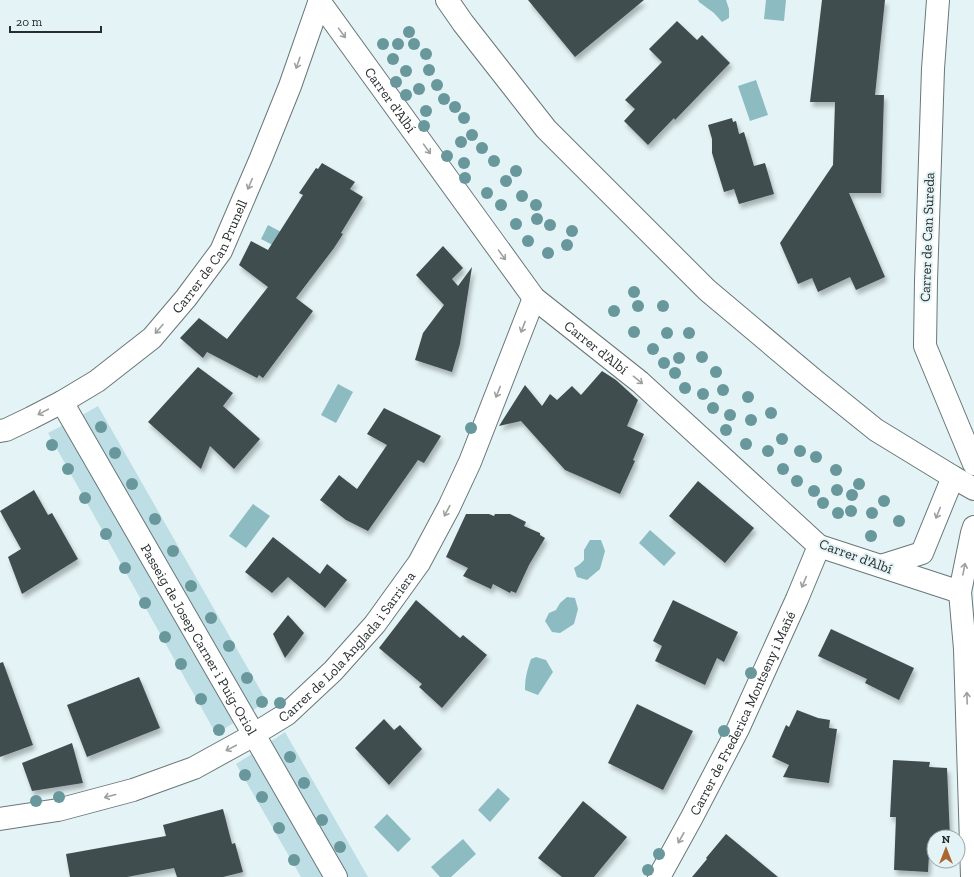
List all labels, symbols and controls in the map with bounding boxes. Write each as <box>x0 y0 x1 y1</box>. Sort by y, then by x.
scale bar <box>10 8 101 34</box>
text: 20 m <box>16 15 43 29</box>
one-way arrow <box>338 27 346 38</box>
one-way arrow <box>294 57 301 70</box>
street label: Carrer d'Albí <box>361 64 420 136</box>
one-way arrow <box>423 143 431 154</box>
street label: Carrer de Can Sureda <box>917 172 938 302</box>
one-way arrow <box>245 178 253 190</box>
street label: Carrer de Can Prunell <box>169 197 251 317</box>
one-way arrow <box>498 249 506 260</box>
street label: Carrer d'Albí <box>561 317 631 378</box>
one-way arrow <box>518 320 526 332</box>
one-way arrow <box>155 323 164 334</box>
one-way arrow <box>632 376 643 385</box>
one-way arrow <box>493 385 501 397</box>
one-way arrow <box>37 409 49 416</box>
one-way arrow <box>443 505 450 517</box>
one-way arrow <box>934 507 941 519</box>
street label: Carrer d'Albí <box>817 535 895 578</box>
street label: Passeig de Josep Carner i Puig-Oriol <box>137 541 260 738</box>
one-way arrow <box>961 563 969 576</box>
street label: Carrer de Lola Anglada i Sarriera <box>275 568 419 726</box>
one-way arrow <box>799 575 807 587</box>
street label: Carrer de Frederica Montseny i Mañé <box>686 608 800 818</box>
one-way arrow <box>963 692 970 705</box>
one-way arrow <box>225 745 237 752</box>
one-way arrow <box>104 793 117 801</box>
north arrow <box>926 829 966 869</box>
one-way arrow <box>676 832 684 844</box>
text: N <box>942 833 951 846</box>

